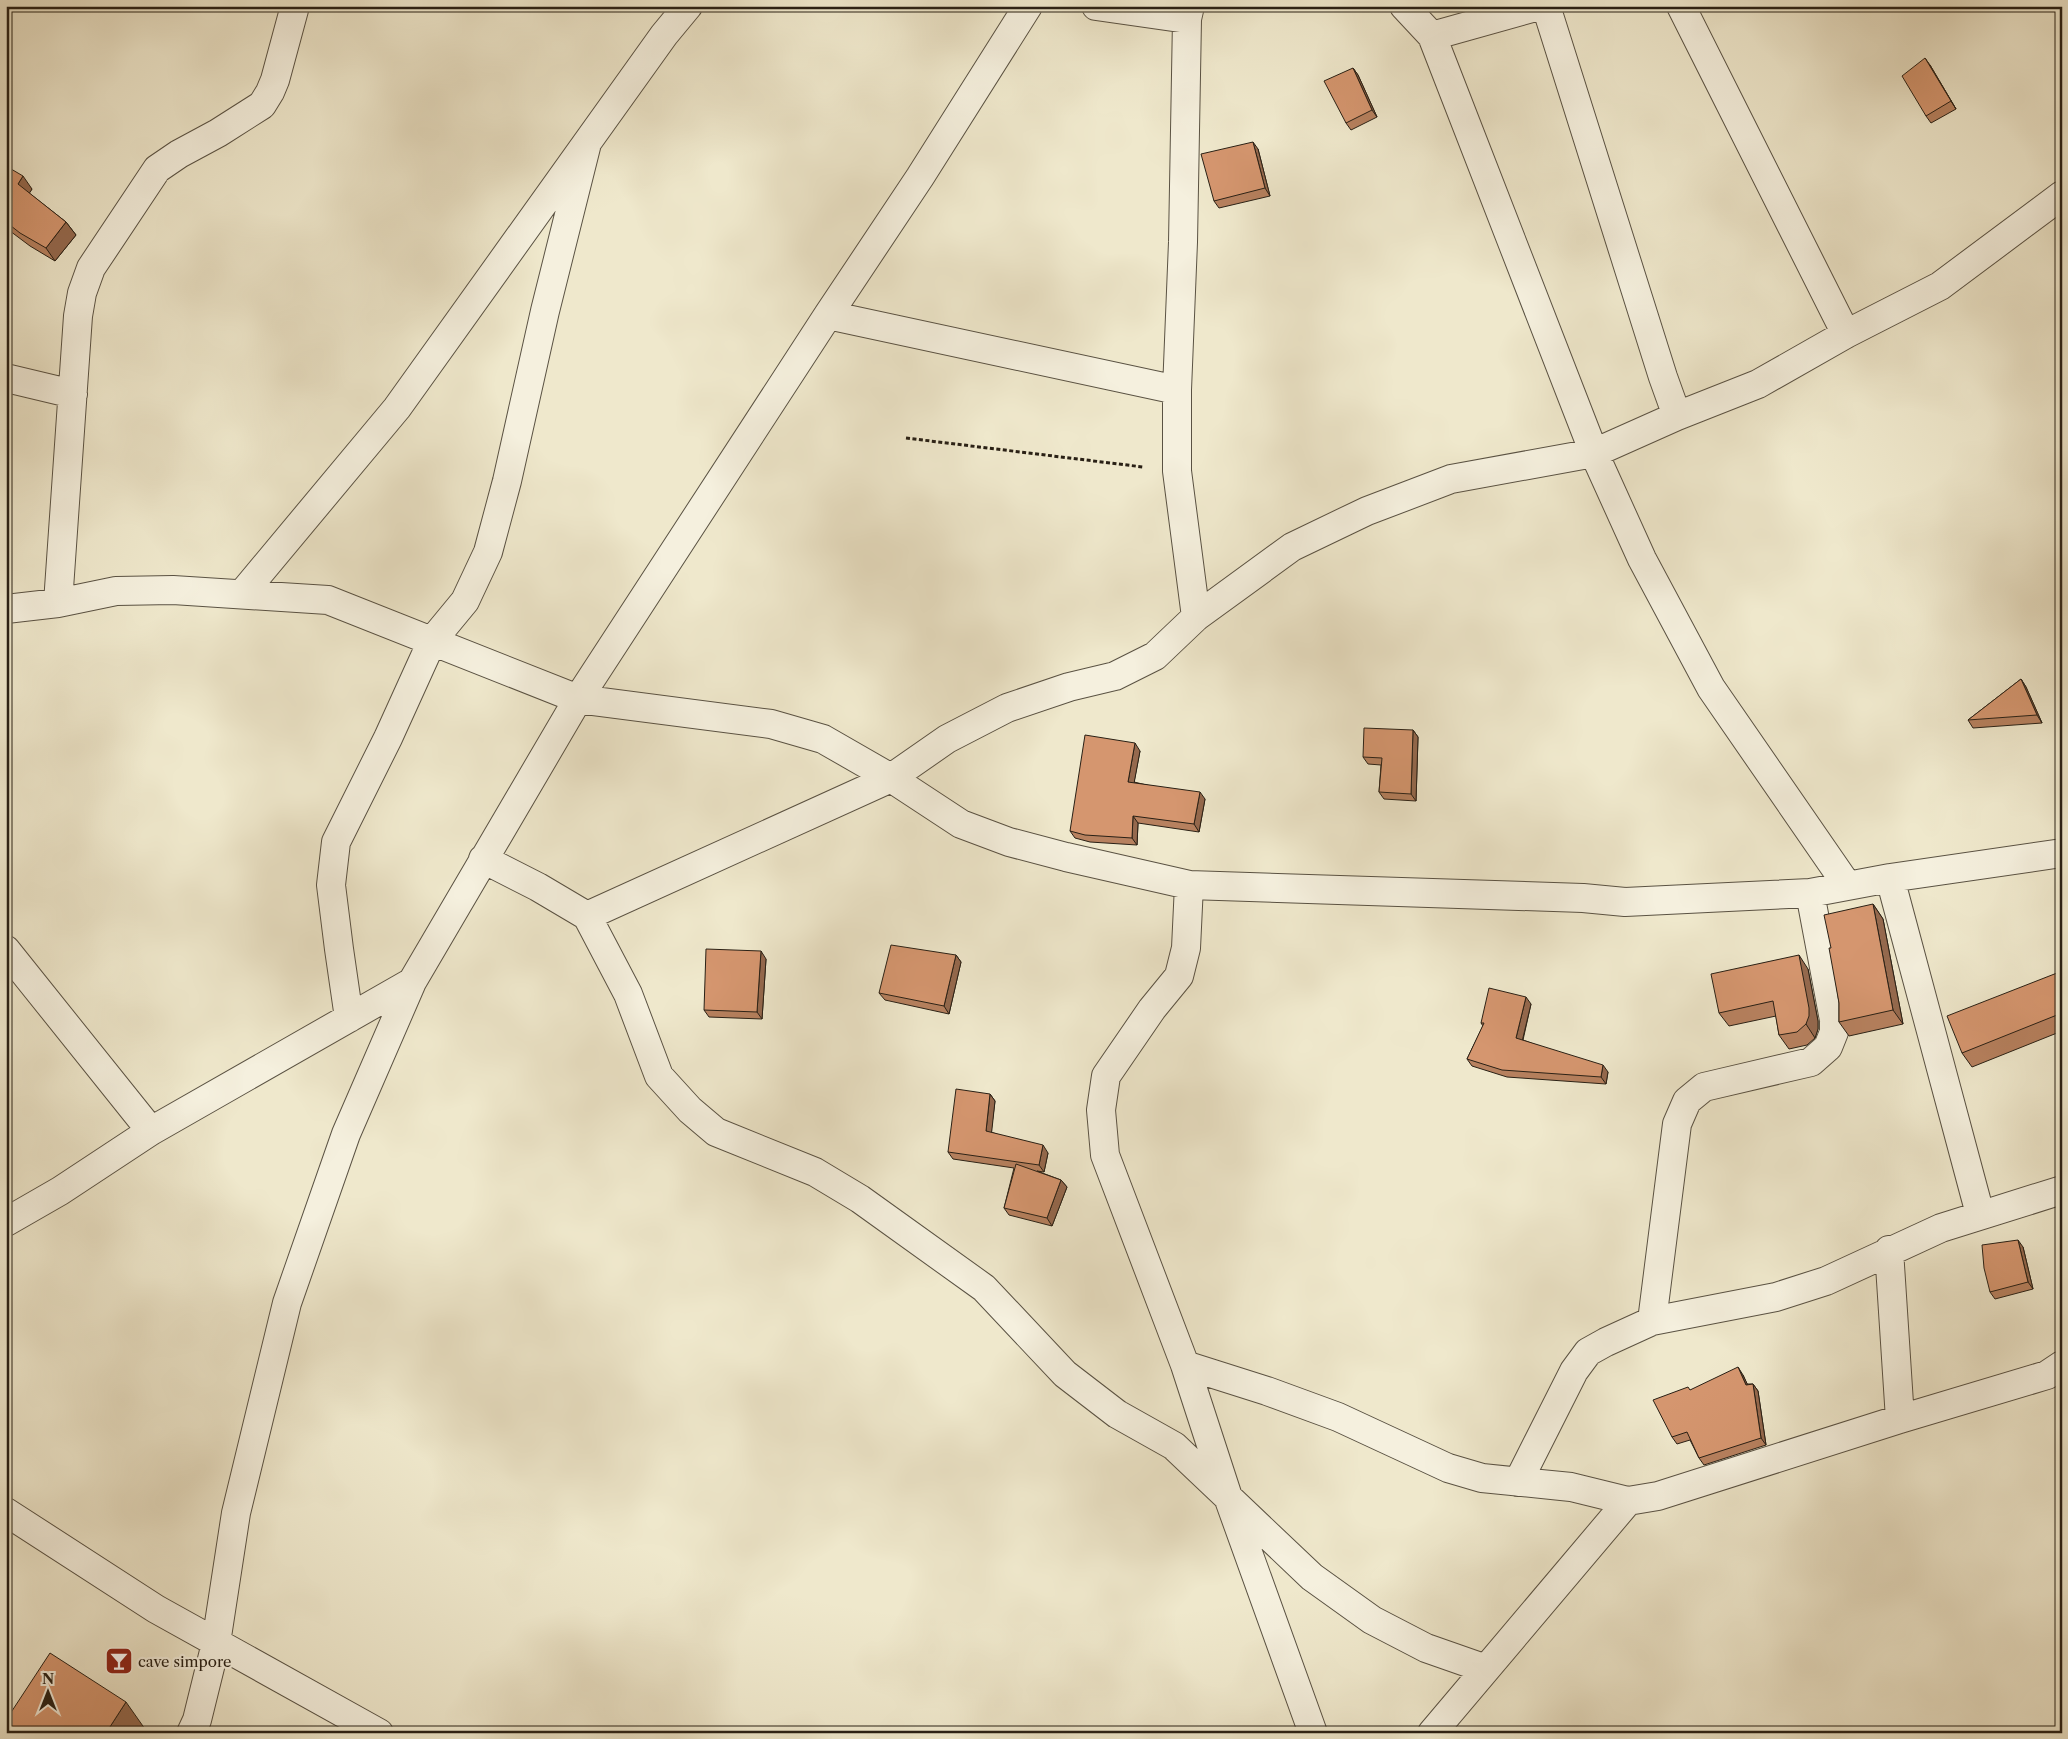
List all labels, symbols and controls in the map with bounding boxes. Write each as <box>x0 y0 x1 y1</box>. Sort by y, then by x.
bar icon: cave simpore <box>104 1646 134 1676</box>
place label: cave simpore <box>138 1652 232 1671</box>
north arrow <box>22 1666 72 1716</box>
text: N <box>42 1670 54 1688</box>

